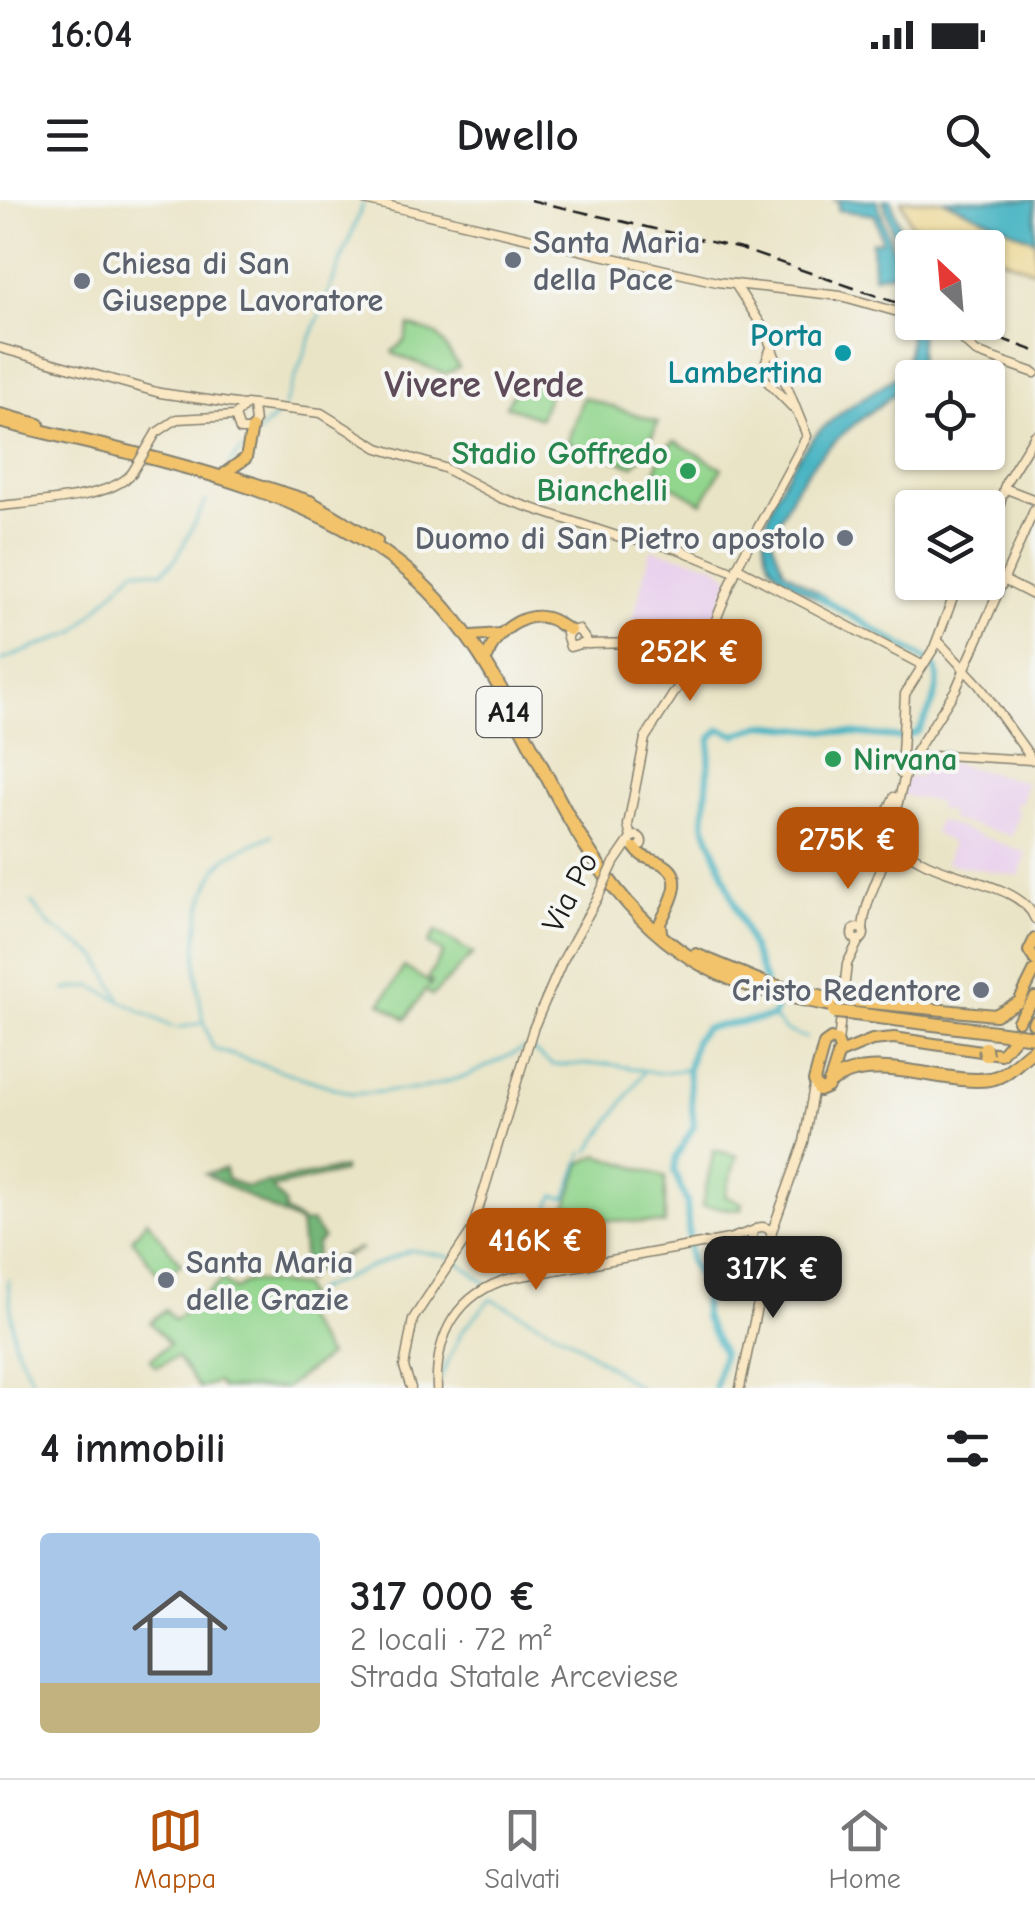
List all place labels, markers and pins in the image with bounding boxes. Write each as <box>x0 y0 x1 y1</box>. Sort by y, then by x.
place label: Santa Maria della Pace <box>533 224 700 298</box>
place label: Chiesa di San Giuseppe Lavoratore <box>102 245 383 319</box>
marker: Santa Maria della Pace <box>502 249 524 271</box>
marker: Chiesa di San Giuseppe Lavoratore <box>71 270 93 292</box>
place label: Porta Lambertina <box>668 317 823 391</box>
marker: Porta Lambertina <box>832 342 854 364</box>
place label: Stadio Goffredo Bianchelli <box>452 435 668 509</box>
marker: Stadio Goffredo Bianchelli <box>677 460 699 482</box>
place label: Duomo di San Pietro apostolo <box>415 520 825 557</box>
marker: Duomo di San Pietro apostolo <box>834 527 856 549</box>
pin: 252K € <box>609 619 771 704</box>
place label: Nirvana <box>853 741 957 778</box>
marker: Nirvana <box>822 748 844 770</box>
pin: 275K € <box>767 807 929 892</box>
place label: Cristo Redentore <box>732 972 961 1009</box>
marker: Cristo Redentore <box>970 979 992 1001</box>
pin: 416K € <box>455 1208 617 1293</box>
pin: 317K € <box>692 1236 854 1321</box>
place label: Santa Maria delle Grazie <box>186 1244 353 1318</box>
marker: Santa Maria delle Grazie <box>155 1269 177 1291</box>

